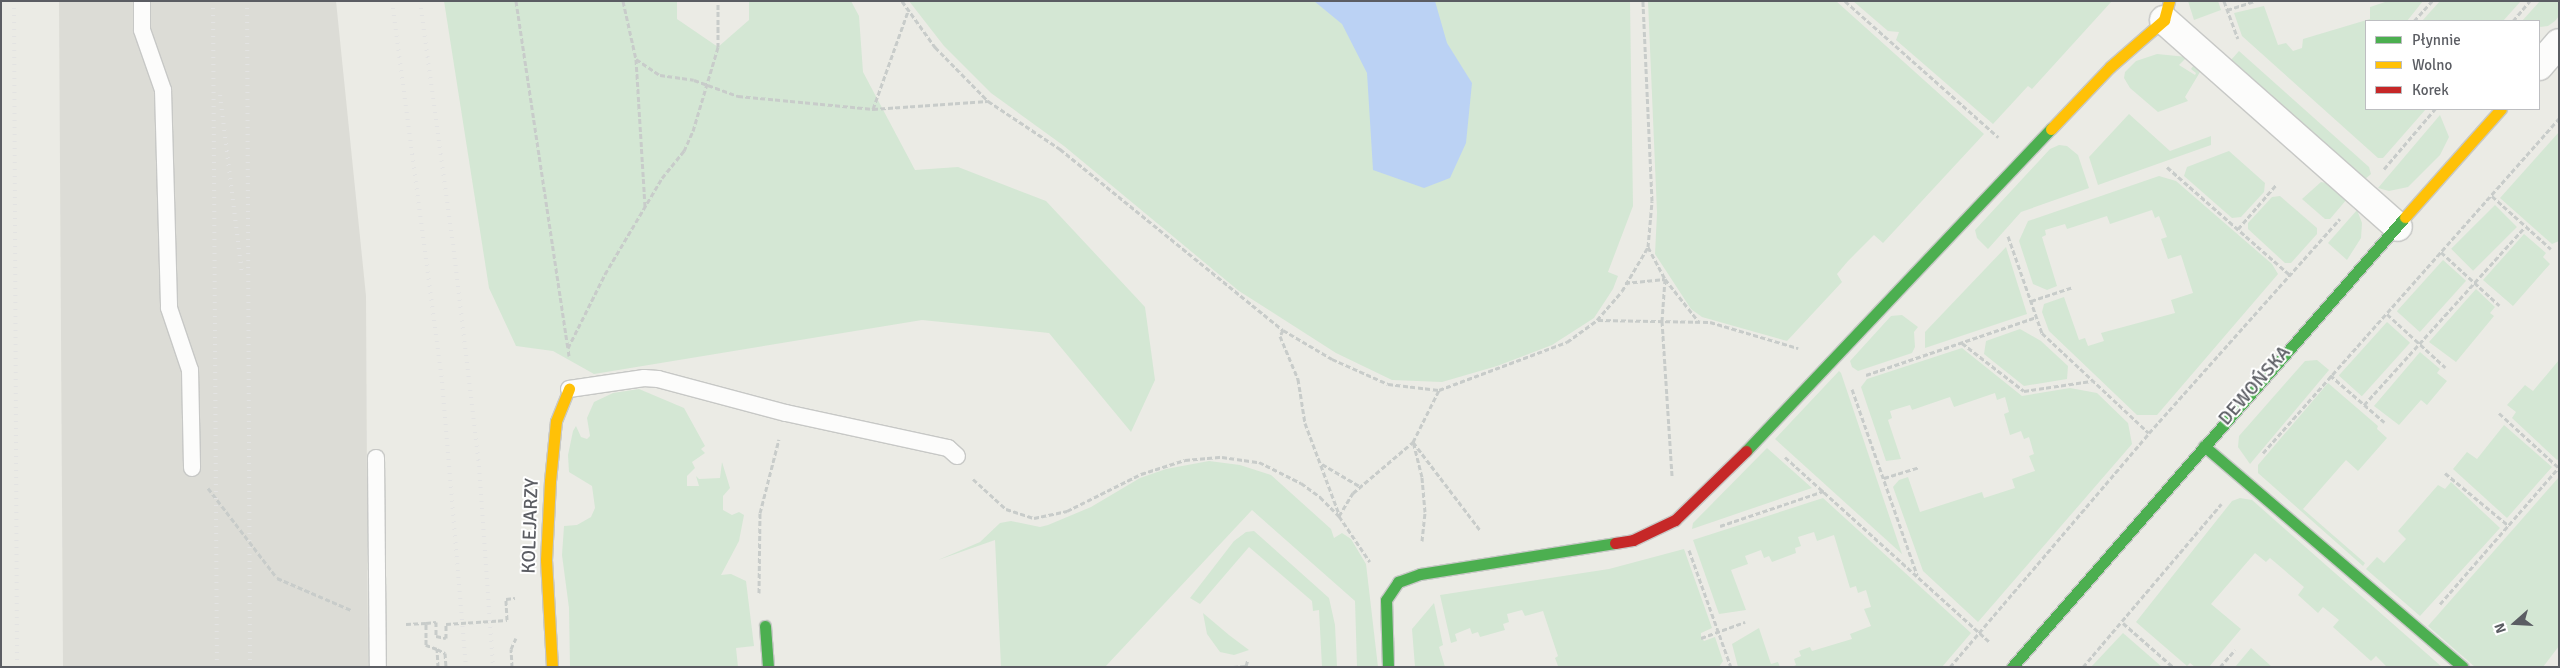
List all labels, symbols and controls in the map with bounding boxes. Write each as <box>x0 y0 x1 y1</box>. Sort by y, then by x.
legend <box>2365 20 2540 110</box>
text: Płynnie <box>2412 31 2461 49</box>
text: Wolno <box>2412 56 2452 74</box>
text: Korek <box>2412 81 2449 99</box>
street label: DEWOŃSKA <box>2214 342 2296 430</box>
street label: KOLEJARZY <box>518 478 544 574</box>
north arrow <box>2490 598 2540 648</box>
text: N <box>2491 621 2510 635</box>

